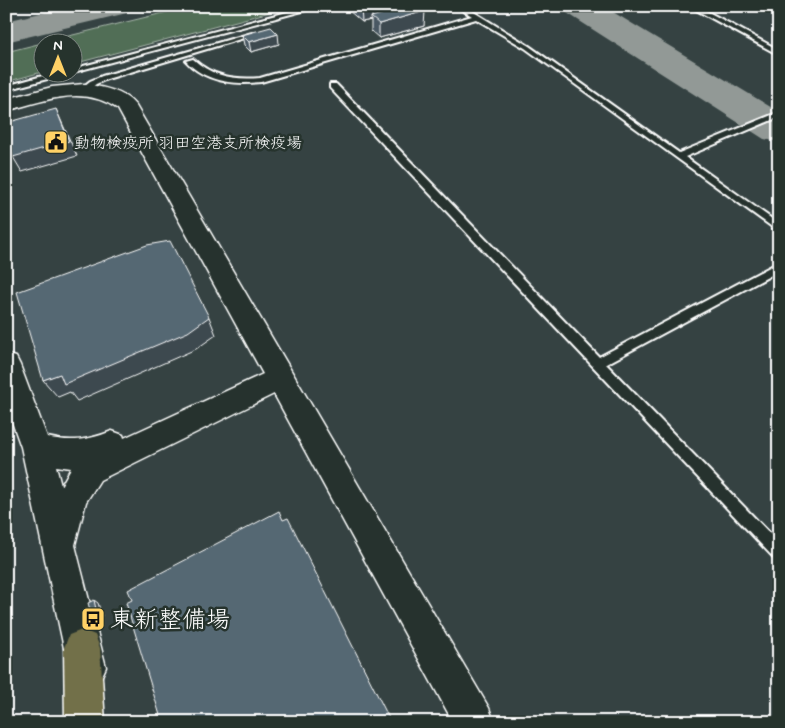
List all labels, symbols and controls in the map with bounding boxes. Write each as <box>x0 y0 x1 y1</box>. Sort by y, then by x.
north arrow <box>32 32 82 82</box>
text: N <box>53 37 63 55</box>
public building icon: 動物検疫所 羽田空港支所検疫場 <box>43 129 69 155</box>
place label: 動物検疫所 羽田空港支所検疫場 <box>74 133 302 154</box>
place label: 東新整備場 <box>110 605 230 636</box>
bus stop icon: 東新整備場 <box>80 606 106 632</box>

